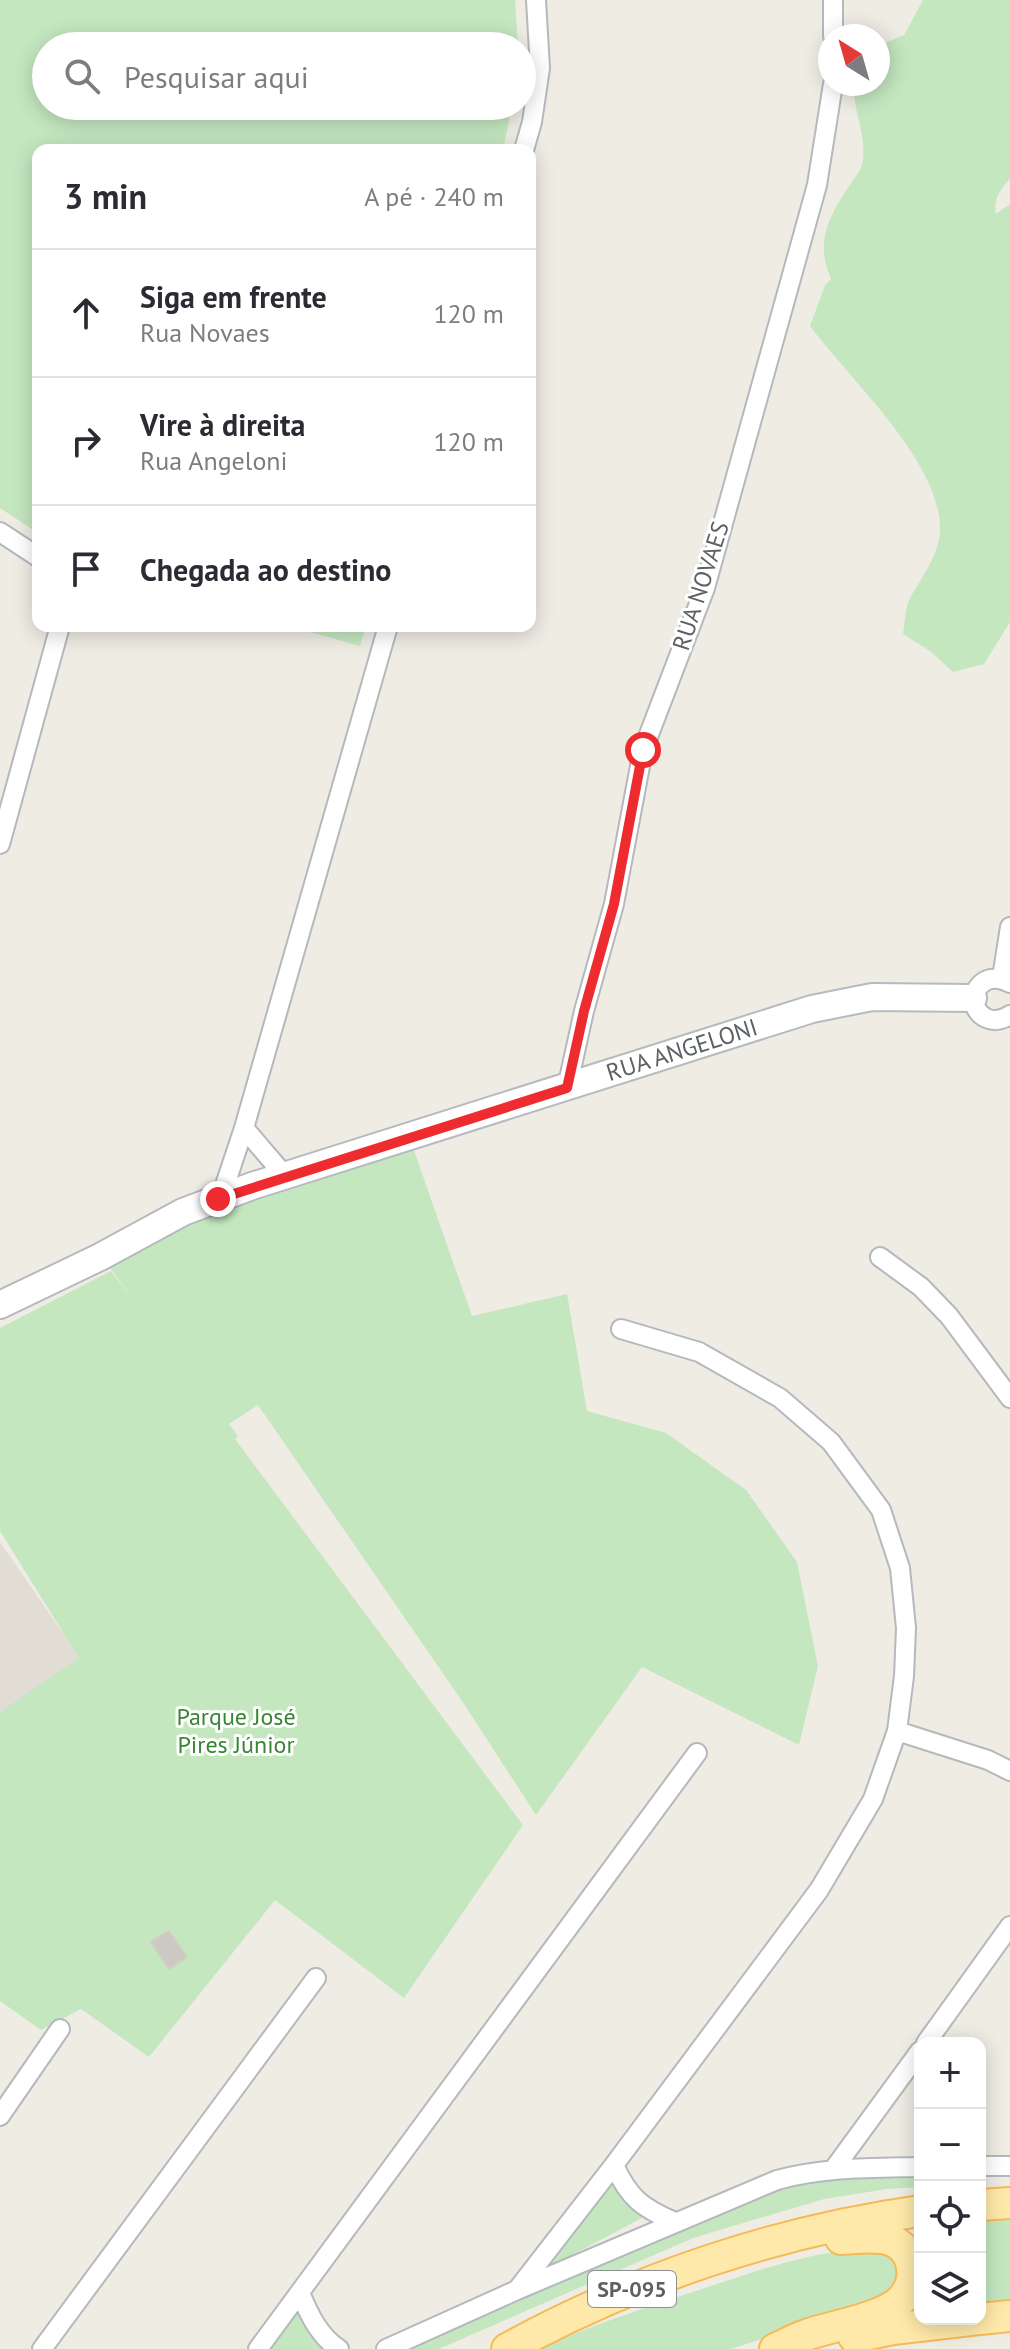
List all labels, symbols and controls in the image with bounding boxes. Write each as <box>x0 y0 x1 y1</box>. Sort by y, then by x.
north arrow <box>818 24 890 96</box>
search box <box>32 32 536 120</box>
icon: search <box>60 54 104 98</box>
text: Pesquisar aqui <box>124 57 309 96</box>
text: 3 min <box>64 174 147 218</box>
text: A pé · 240 m <box>364 180 504 213</box>
text: Siga em frente <box>140 277 327 316</box>
icon: ahead <box>64 291 108 335</box>
text: 120 m <box>433 297 504 330</box>
text: Rua Novaes <box>140 316 270 349</box>
text: Vire à direita <box>140 405 305 444</box>
icon: right <box>64 419 108 463</box>
text: 120 m <box>433 425 504 458</box>
text: Rua Angeloni <box>140 444 288 477</box>
street label: RUA NOVAES <box>665 518 736 654</box>
icon: arrive <box>64 547 108 591</box>
text: Chegada ao destino <box>140 550 391 589</box>
route start <box>625 732 661 768</box>
street label: RUA ANGELONI <box>602 1011 761 1088</box>
route end <box>200 1181 236 1217</box>
park label: Parque José Pires Júnior <box>176 1701 296 1760</box>
map controls <box>914 2037 986 2325</box>
button: + <box>914 2037 986 2109</box>
button: − <box>914 2109 986 2181</box>
button: locate <box>914 2181 986 2253</box>
button: layers <box>914 2253 986 2325</box>
road number: SP-095 <box>588 2271 676 2307</box>

